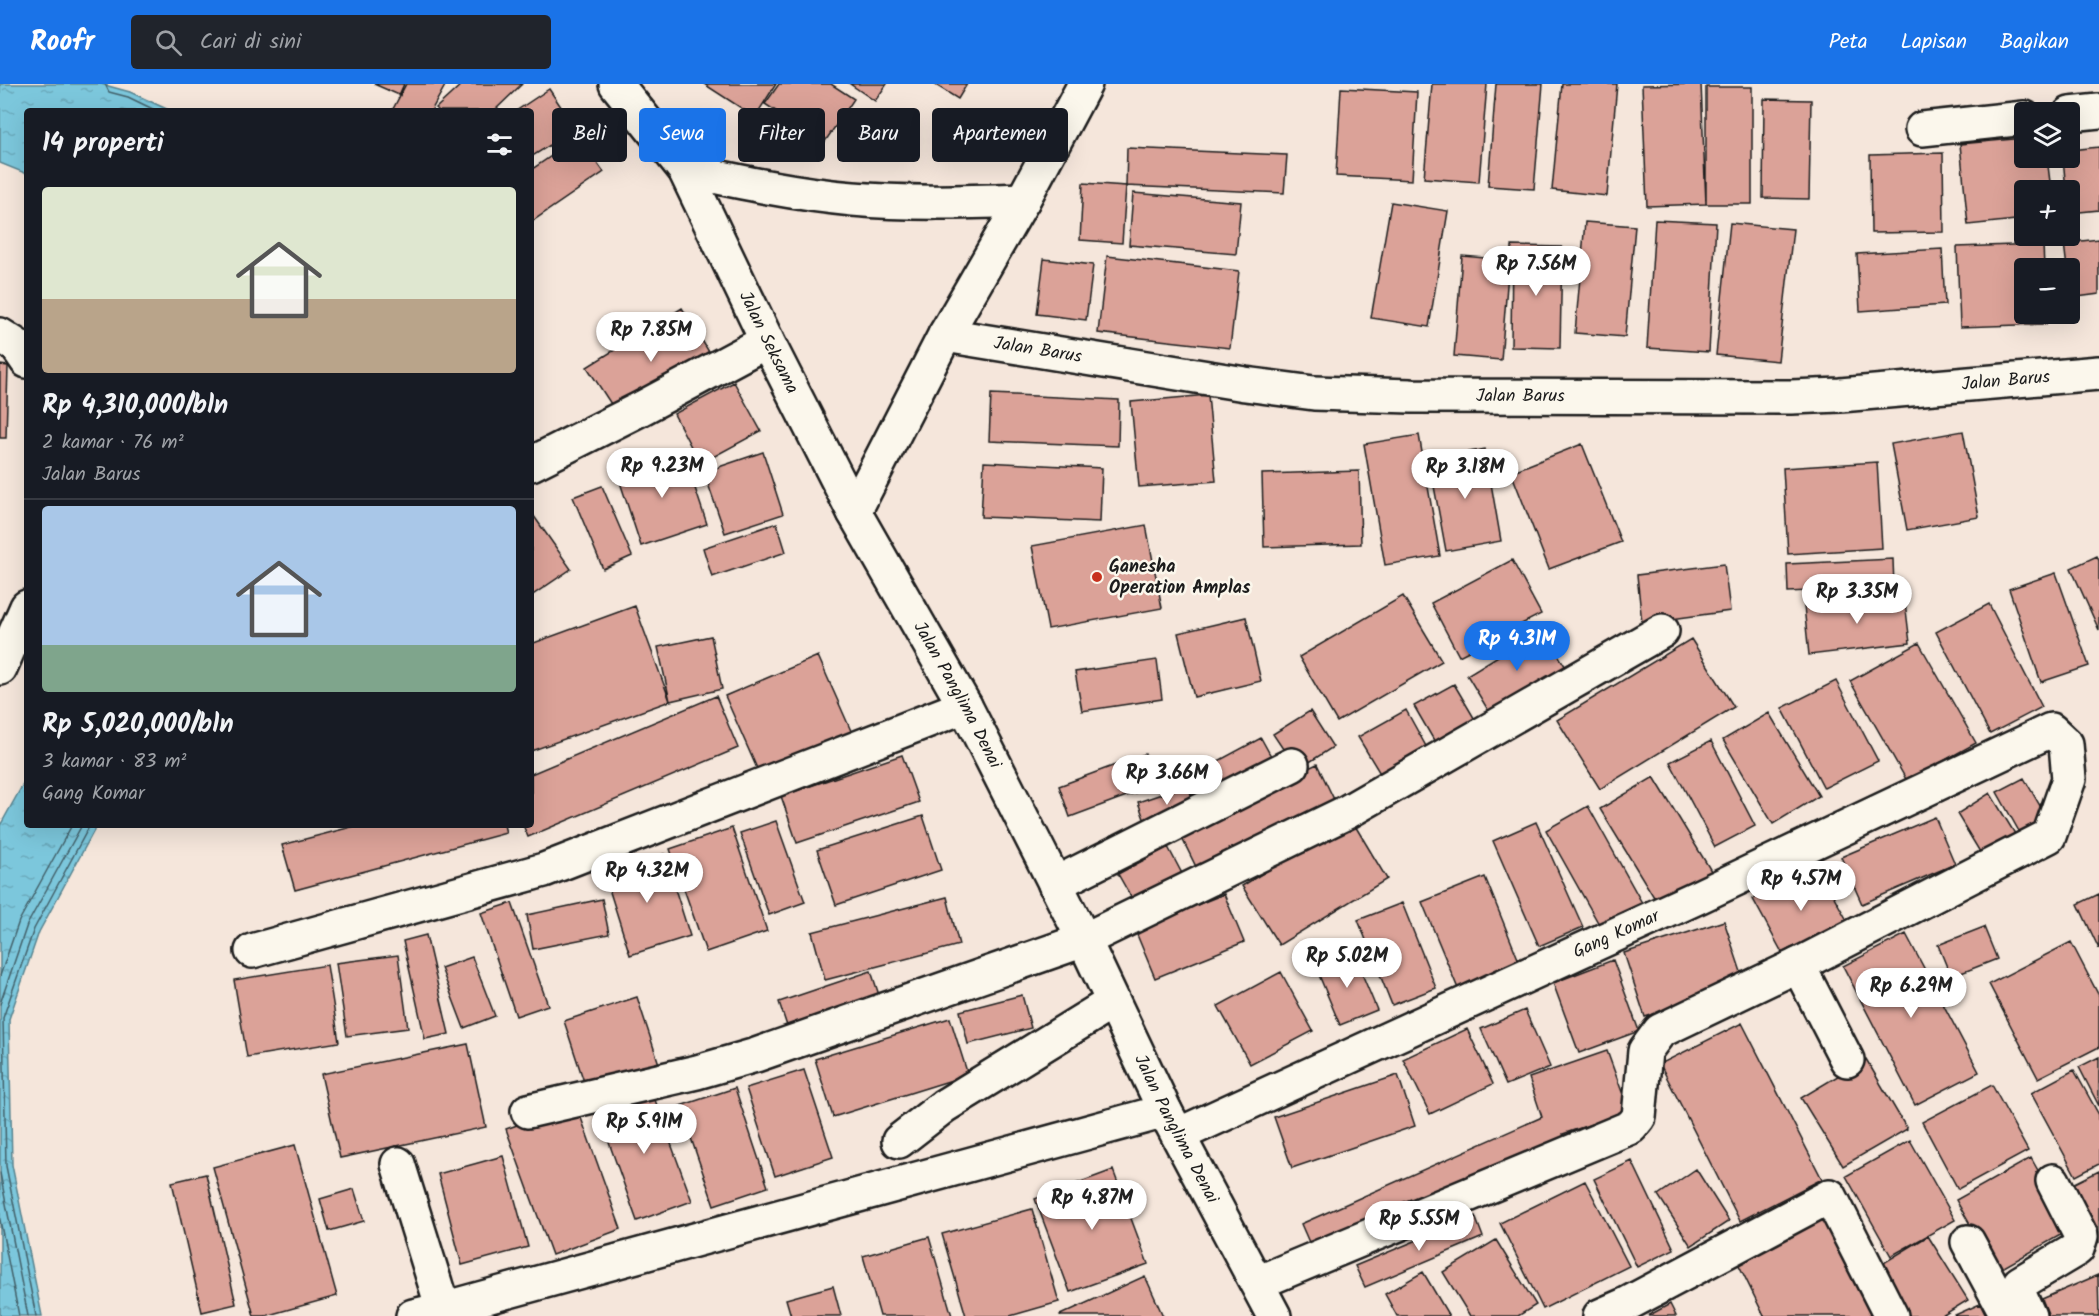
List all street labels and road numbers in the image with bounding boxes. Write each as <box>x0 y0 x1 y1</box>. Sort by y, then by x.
street label: Jalan Seksama <box>731 286 806 399</box>
street label: Jalan Barus <box>992 329 1084 372</box>
street label: Jalan Barus <box>1960 363 2052 399</box>
street label: Jalan Barus <box>1476 382 1565 411</box>
street label: Jalan Panglima Denai <box>905 616 1009 774</box>
street label: Gang Komar <box>1568 902 1665 967</box>
street label: Jalan Panglima Denai <box>1126 1050 1226 1209</box>

